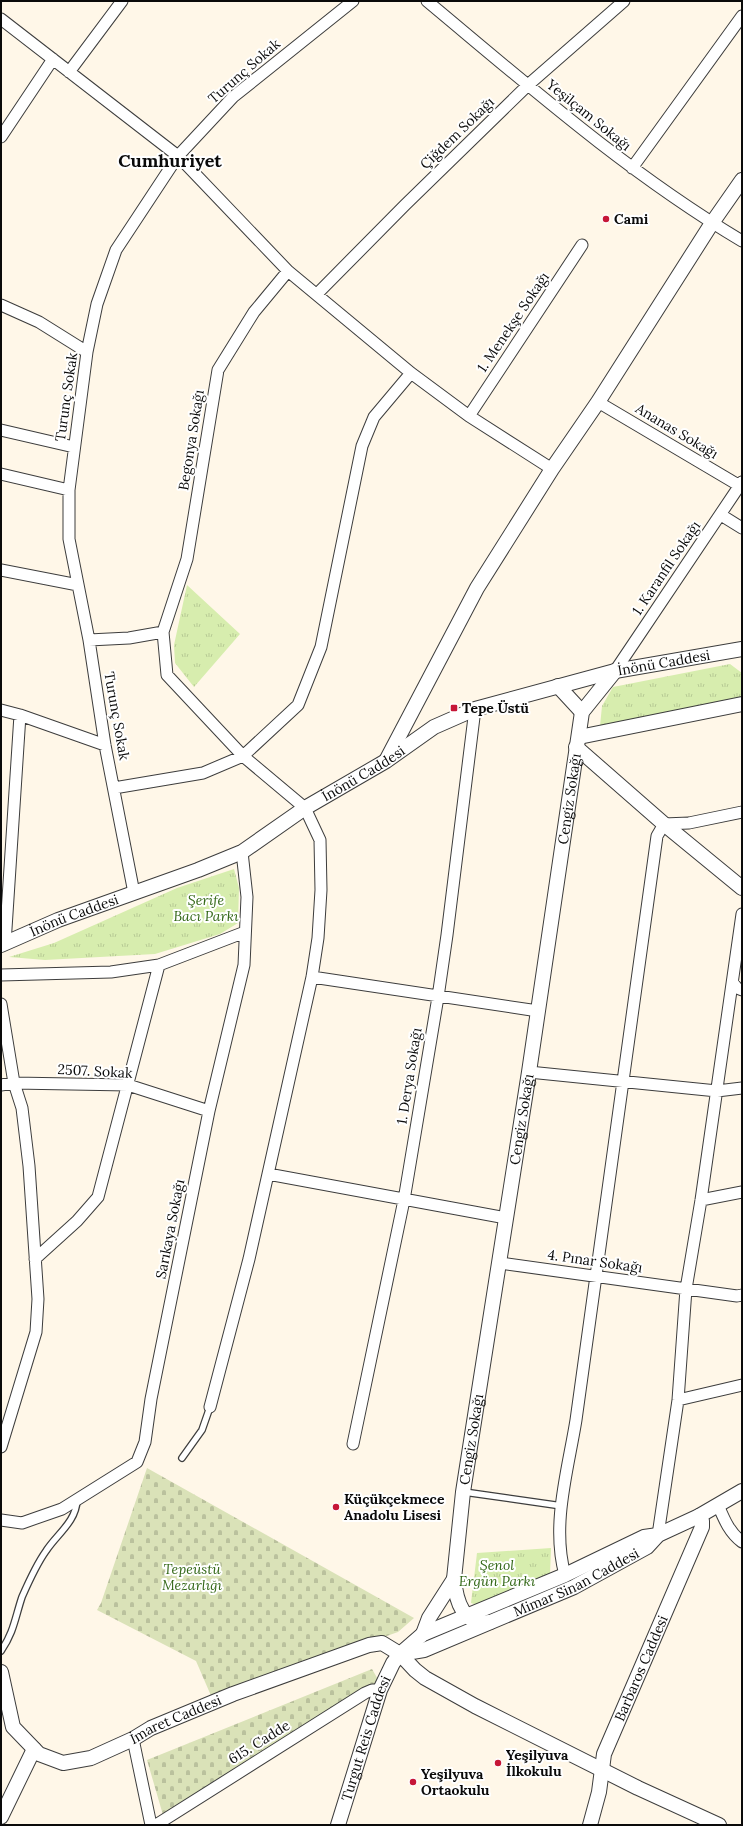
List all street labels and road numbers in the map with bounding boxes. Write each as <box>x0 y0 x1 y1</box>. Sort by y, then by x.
street label: Turunç Sokak <box>204 35 284 107</box>
street label: Yeşilçam Sokağı <box>542 75 635 155</box>
street label: Çiğdem Sokağı <box>416 93 498 173</box>
street label: 1. Menekşe Sokağı <box>473 269 553 375</box>
street label: Turunç Sokak <box>51 351 81 443</box>
street label: Begonya Sokağı <box>174 388 208 492</box>
street label: Ananas Sokağı <box>632 399 722 463</box>
street label: 1. Karanfil Sokağı <box>628 517 704 619</box>
street label: İnönü Caddesi <box>616 646 711 679</box>
street label: Turunç Sokak <box>100 670 134 762</box>
street label: İnönü Caddesi <box>319 742 408 805</box>
street label: Cengiz Sokağı <box>554 752 585 846</box>
street label: İnönü Caddesi <box>27 890 121 940</box>
street label: 1. Derya Sokağı <box>392 1026 426 1126</box>
street label: 2507. Sokak <box>57 1060 133 1082</box>
street label: Cengiz Sokağı <box>506 1073 538 1166</box>
street label: Sarıkaya Sokağı <box>152 1178 188 1280</box>
street label: 4. Pınar Sokağı <box>546 1245 644 1277</box>
street label: Cengiz Sokağı <box>455 1393 487 1486</box>
street label: Mimar Sinan Caddesi <box>511 1544 642 1620</box>
street label: Barbaros Caddesi <box>610 1612 672 1724</box>
street label: Turgut Reis Caddesi <box>337 1673 395 1803</box>
street label: İmaret Caddesi <box>127 1691 224 1748</box>
street label: 615. Cadde <box>225 1716 293 1768</box>

